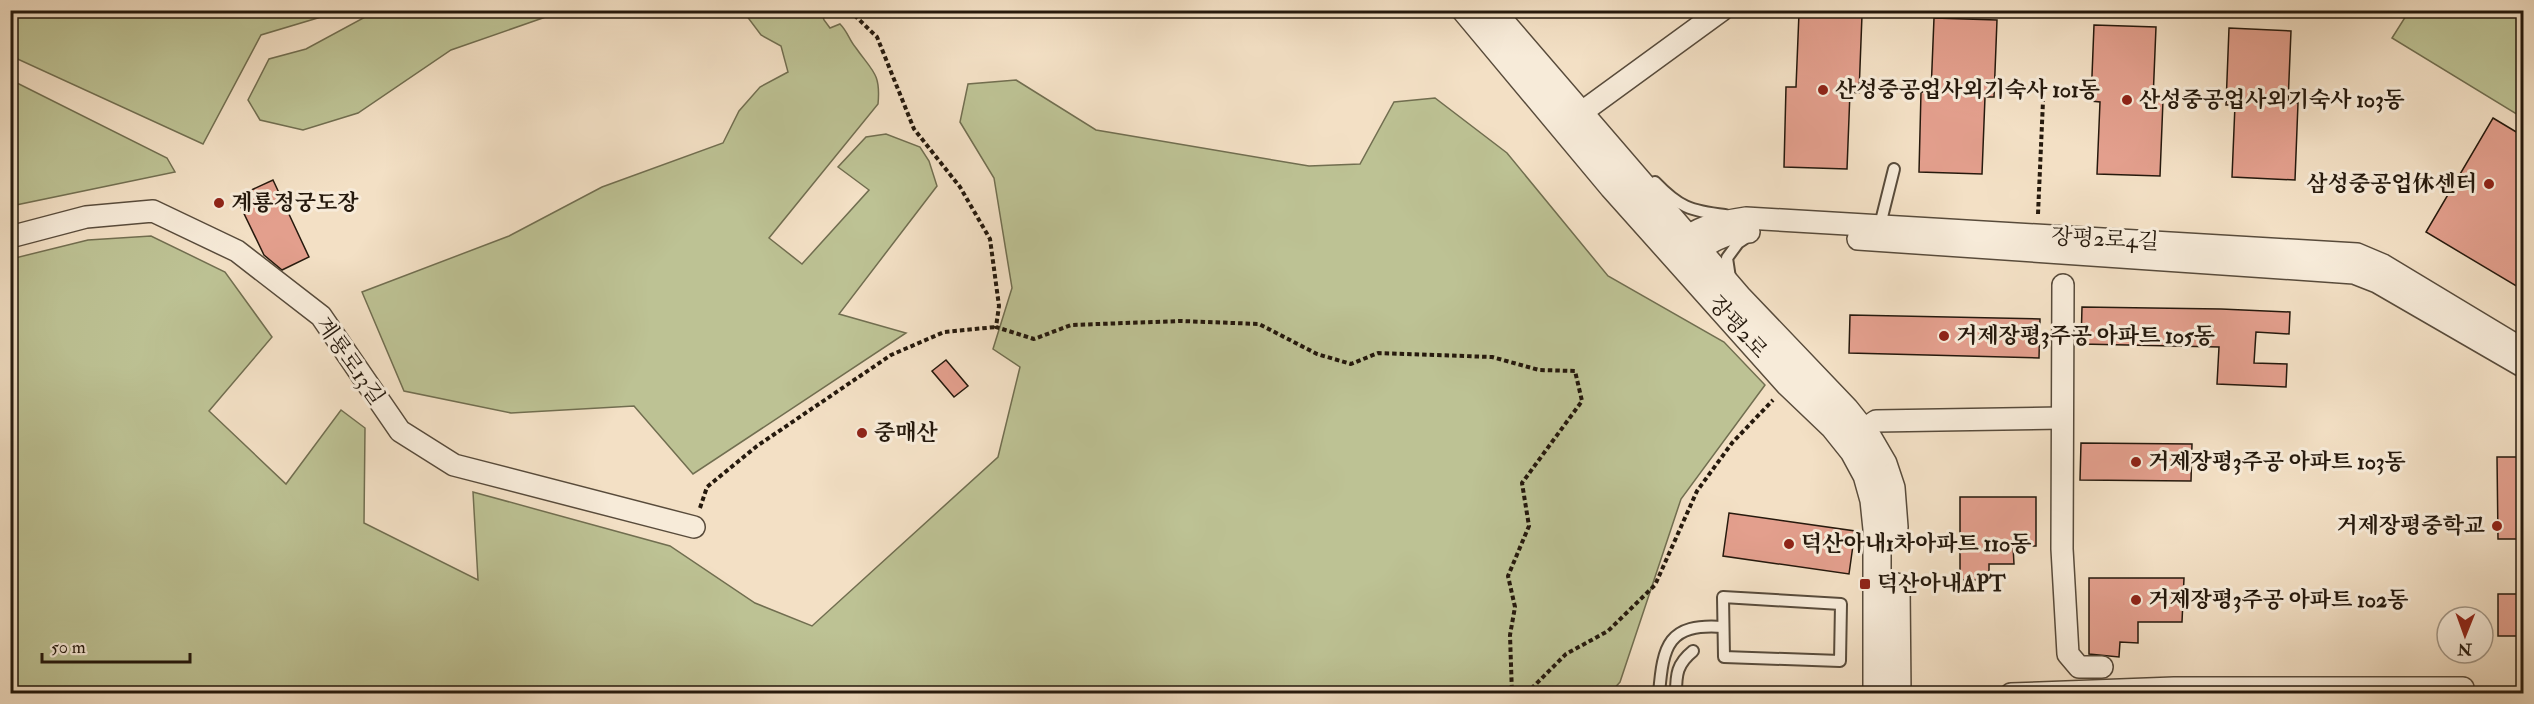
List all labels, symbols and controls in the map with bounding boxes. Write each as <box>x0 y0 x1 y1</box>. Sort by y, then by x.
place label: 산성중공업사외기숙사 101동 <box>1835 76 2100 104</box>
marker: 산성중공업사외기숙사 101동 <box>1816 83 1830 97</box>
place label: 산성중공업사외기숙사 103동 <box>2139 86 2405 114</box>
marker: 산성중공업사외기숙사 103동 <box>2120 93 2134 107</box>
place label: 삼성중공업休센터 <box>2306 170 2477 198</box>
marker: 삼성중공업休센터 <box>2482 177 2496 191</box>
place label: 계룡정궁도장 <box>231 189 359 217</box>
marker: 계룡정궁도장 <box>212 196 226 210</box>
street label: 장평2로4길 <box>2050 222 2160 256</box>
street label: 장평2로 <box>1703 290 1773 364</box>
street label: 계룡로13길 <box>309 311 391 411</box>
place label: 거제장평3주공 아파트 105동 <box>1956 322 2215 350</box>
marker: 거제장평3주공 아파트 105동 <box>1937 329 1951 343</box>
place label: 중매산 <box>874 419 939 447</box>
marker: 중매산 <box>855 426 869 440</box>
place label: 거제장평3주공 아파트 103동 <box>2148 448 2406 476</box>
marker: 거제장평3주공 아파트 103동 <box>2129 455 2143 469</box>
place label: 거제장평중학교 <box>2336 512 2485 540</box>
marker: 거제장평중학교 <box>2490 519 2504 533</box>
place label: 덕산아내1차아파트 110동 <box>1801 530 2032 558</box>
marker: 덕산아내1차아파트 110동 <box>1782 537 1796 551</box>
place label: 덕산아내APT <box>1877 570 2006 598</box>
marker: 덕산아내APT <box>1858 577 1872 591</box>
place label: 거제장평3주공 아파트 102동 <box>2148 586 2408 614</box>
marker: 거제장평3주공 아파트 102동 <box>2129 593 2143 607</box>
north arrow <box>2435 605 2495 665</box>
scale bar <box>42 626 190 664</box>
text: 50 m <box>51 636 86 659</box>
text: N <box>2457 639 2473 659</box>

